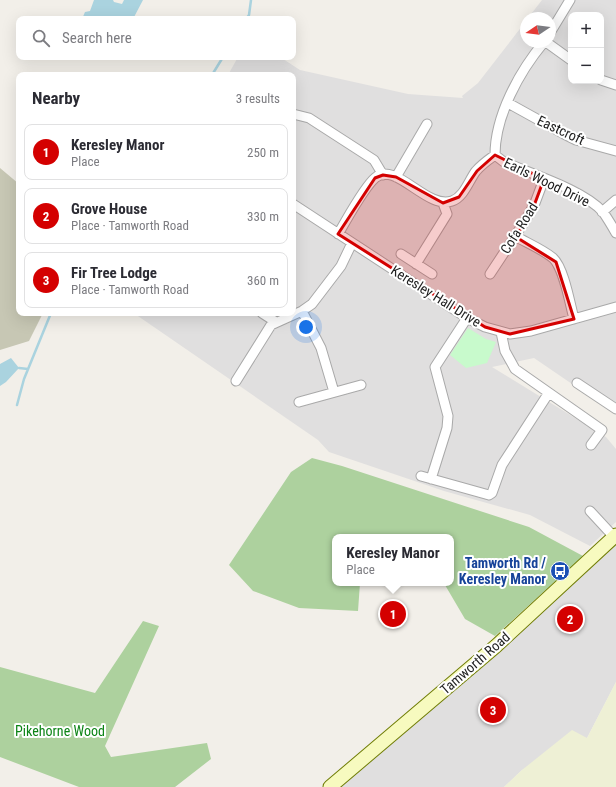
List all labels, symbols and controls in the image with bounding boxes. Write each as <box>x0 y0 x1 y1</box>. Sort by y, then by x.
north arrow <box>520 12 556 48</box>
map controls <box>568 12 604 84</box>
button: + <box>568 12 604 48</box>
search box <box>16 16 296 60</box>
icon: search <box>30 27 52 49</box>
text: Search here <box>62 29 132 47</box>
button: − <box>568 48 604 84</box>
text: Nearby <box>32 88 80 108</box>
text: 3 results <box>236 91 280 106</box>
street label: Eastcroft <box>535 112 587 148</box>
text: Keresley Manor <box>71 136 164 154</box>
text: 1 <box>43 145 49 160</box>
text: 250 m <box>247 145 279 160</box>
text: Place <box>71 154 100 169</box>
street label: Earls Wood Drive <box>502 154 593 210</box>
street label: Cofa Road <box>497 199 541 257</box>
text: Grove House <box>71 200 147 218</box>
text: 2 <box>43 209 49 224</box>
text: 330 m <box>247 209 279 224</box>
text: Place · Tamworth Road <box>71 218 189 233</box>
street label: Keresley Hall Drive <box>388 262 484 330</box>
text: Fir Tree Lodge <box>71 264 157 282</box>
text: 3 <box>43 273 49 288</box>
text: 360 m <box>247 273 279 288</box>
text: Place · Tamworth Road <box>71 282 189 297</box>
your location <box>296 317 316 337</box>
popup <box>332 534 454 586</box>
text: Keresley Manor <box>346 544 440 562</box>
place label: Tamworth Rd / Keresley Manor <box>459 555 546 587</box>
bus stop icon: Tamworth Rd / Keresley Manor <box>549 560 571 582</box>
text: Place <box>346 562 375 577</box>
pin: 1 <box>380 599 406 629</box>
pin: 2 <box>557 604 583 634</box>
street label: Tamworth Road <box>437 629 513 697</box>
pin: 3 <box>480 695 506 725</box>
park label: Pikehorne Wood <box>15 723 105 739</box>

